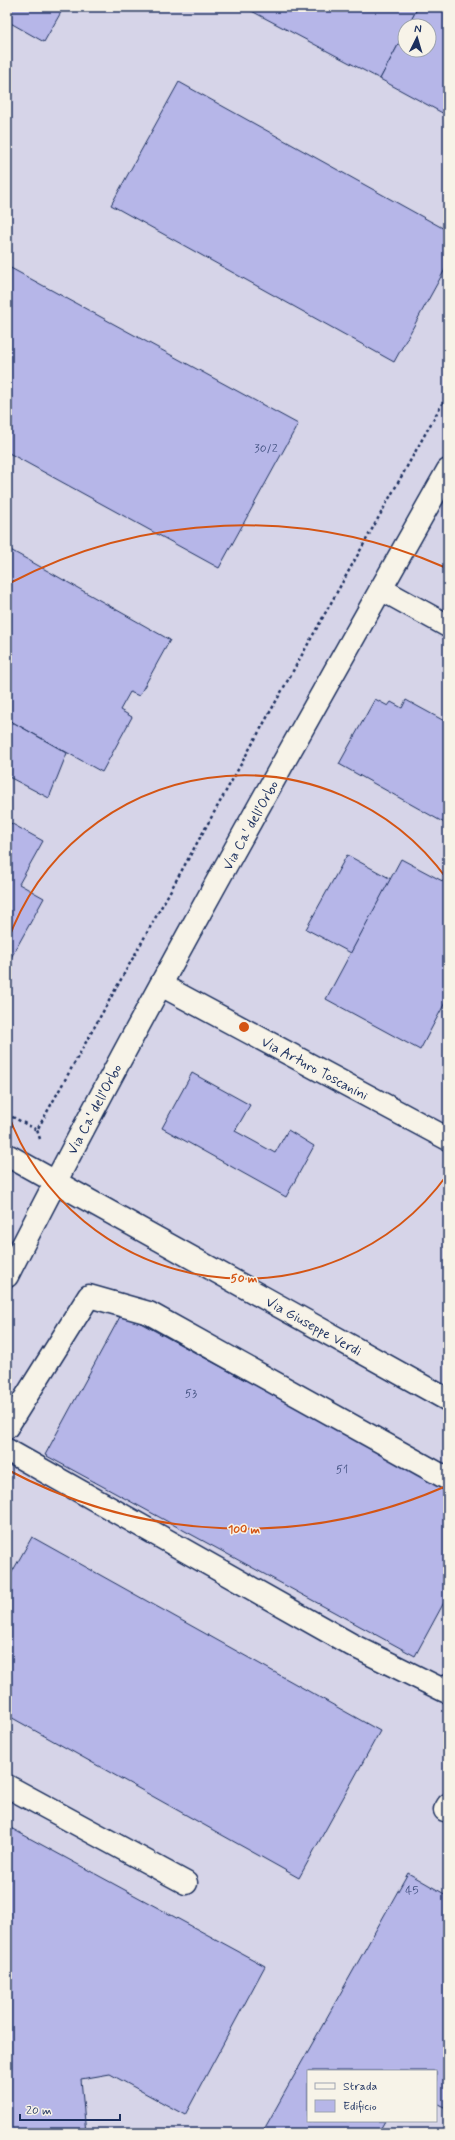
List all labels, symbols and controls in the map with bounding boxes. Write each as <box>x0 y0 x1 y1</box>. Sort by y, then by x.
north arrow <box>397 18 437 58</box>
text: N <box>414 22 422 36</box>
house number: 30/2 <box>254 441 278 457</box>
street label: Via Ca' dell'Orbo <box>219 777 283 874</box>
centre of rings <box>237 1020 251 1034</box>
street label: Via Arturo Toscanini <box>258 1033 371 1105</box>
street label: Via Ca' dell'Orbo <box>63 1061 126 1158</box>
text: 50 m <box>231 1271 258 1287</box>
street label: Via Giuseppe Verdi <box>262 1293 365 1361</box>
house number: 53 <box>185 1386 197 1402</box>
house number: 51 <box>336 1462 348 1478</box>
text: 100 m <box>228 1522 261 1538</box>
house number: 45 <box>405 1883 419 1899</box>
legend <box>307 2070 437 2122</box>
text: Strada <box>343 2079 377 2095</box>
scale bar <box>20 2096 120 2122</box>
text: Edificio <box>343 2099 377 2115</box>
text: 20 m <box>26 2103 52 2119</box>

